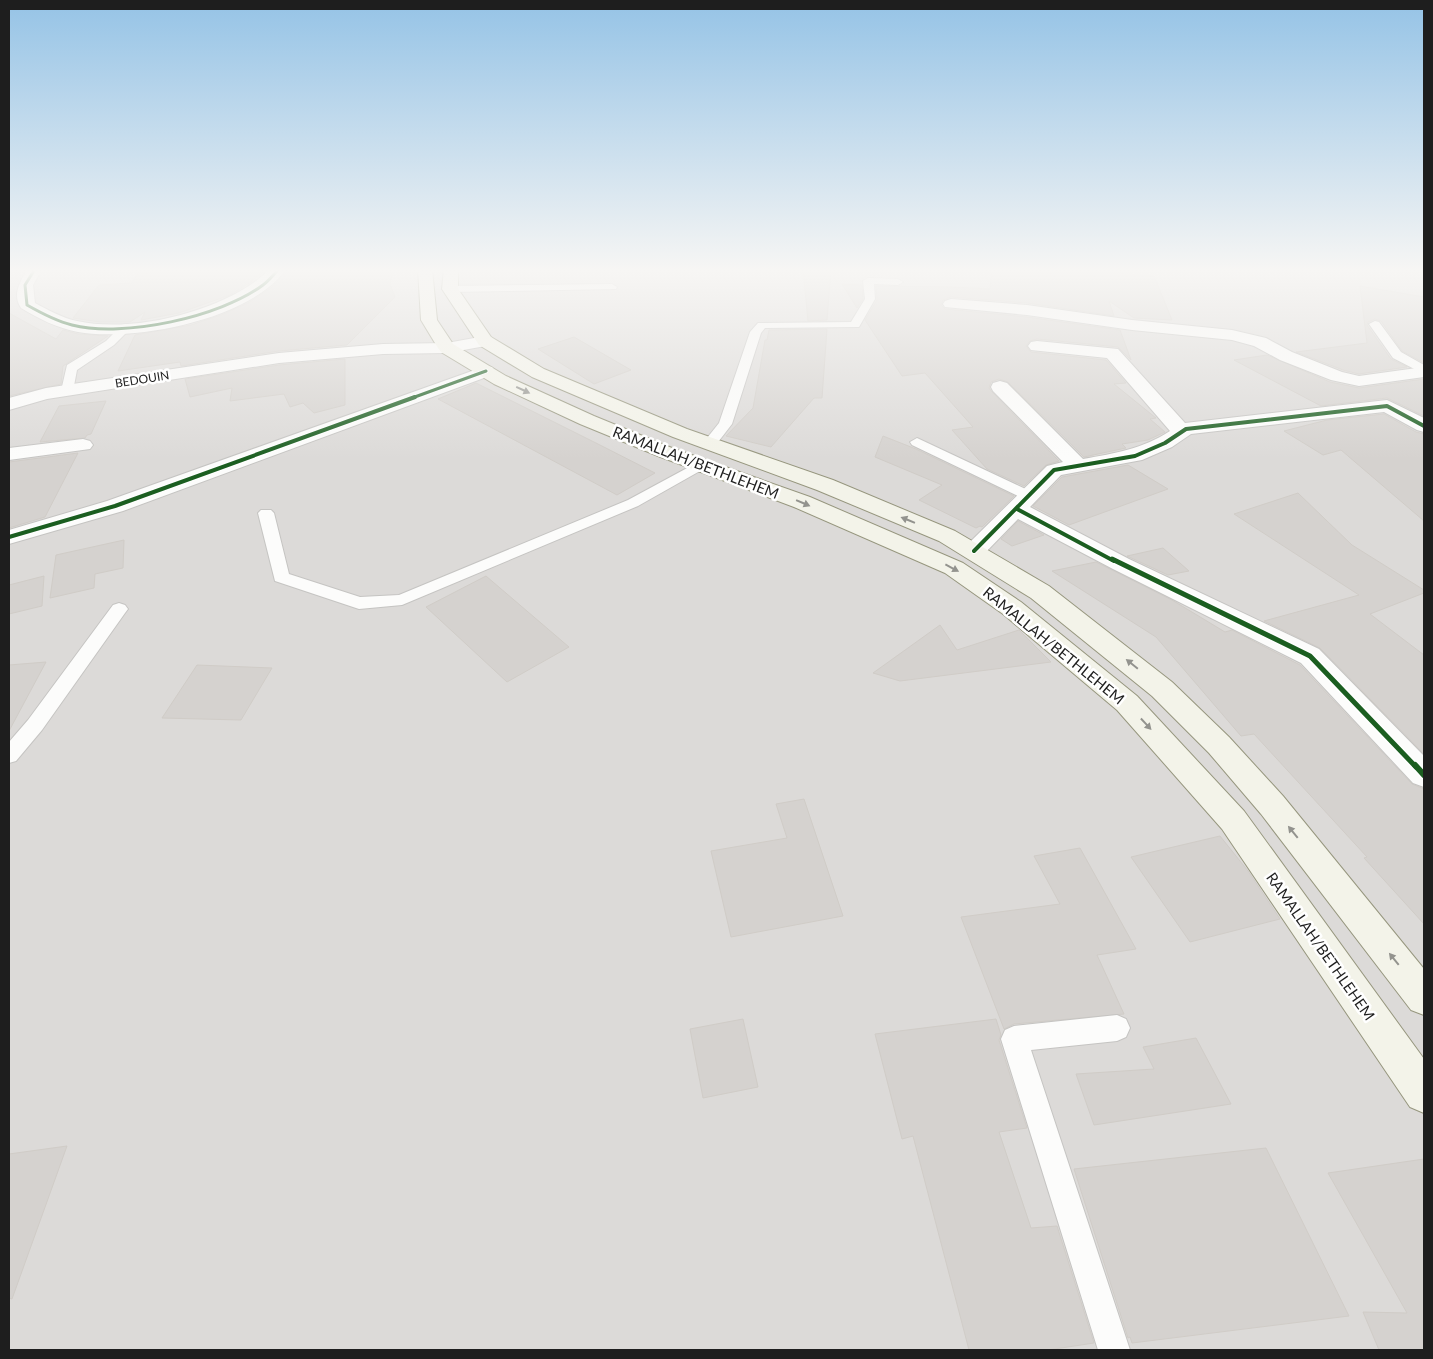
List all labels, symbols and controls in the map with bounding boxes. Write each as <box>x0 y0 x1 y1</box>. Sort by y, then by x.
street label: BEDOUIN <box>114 367 170 391</box>
one-way arrow <box>516 386 530 394</box>
street label: RAMALLAH/BETHLEHEM <box>610 422 782 502</box>
one-way arrow <box>796 499 811 507</box>
one-way arrow <box>901 516 915 524</box>
one-way arrow <box>945 564 959 572</box>
street label: RAMALLAH/BETHLEHEM <box>980 582 1128 708</box>
one-way arrow <box>1126 659 1139 670</box>
one-way arrow <box>1140 718 1152 730</box>
one-way arrow <box>1287 826 1298 839</box>
street label: RAMALLAH/BETHLEHEM <box>1263 869 1379 1023</box>
one-way arrow <box>1388 953 1399 966</box>

